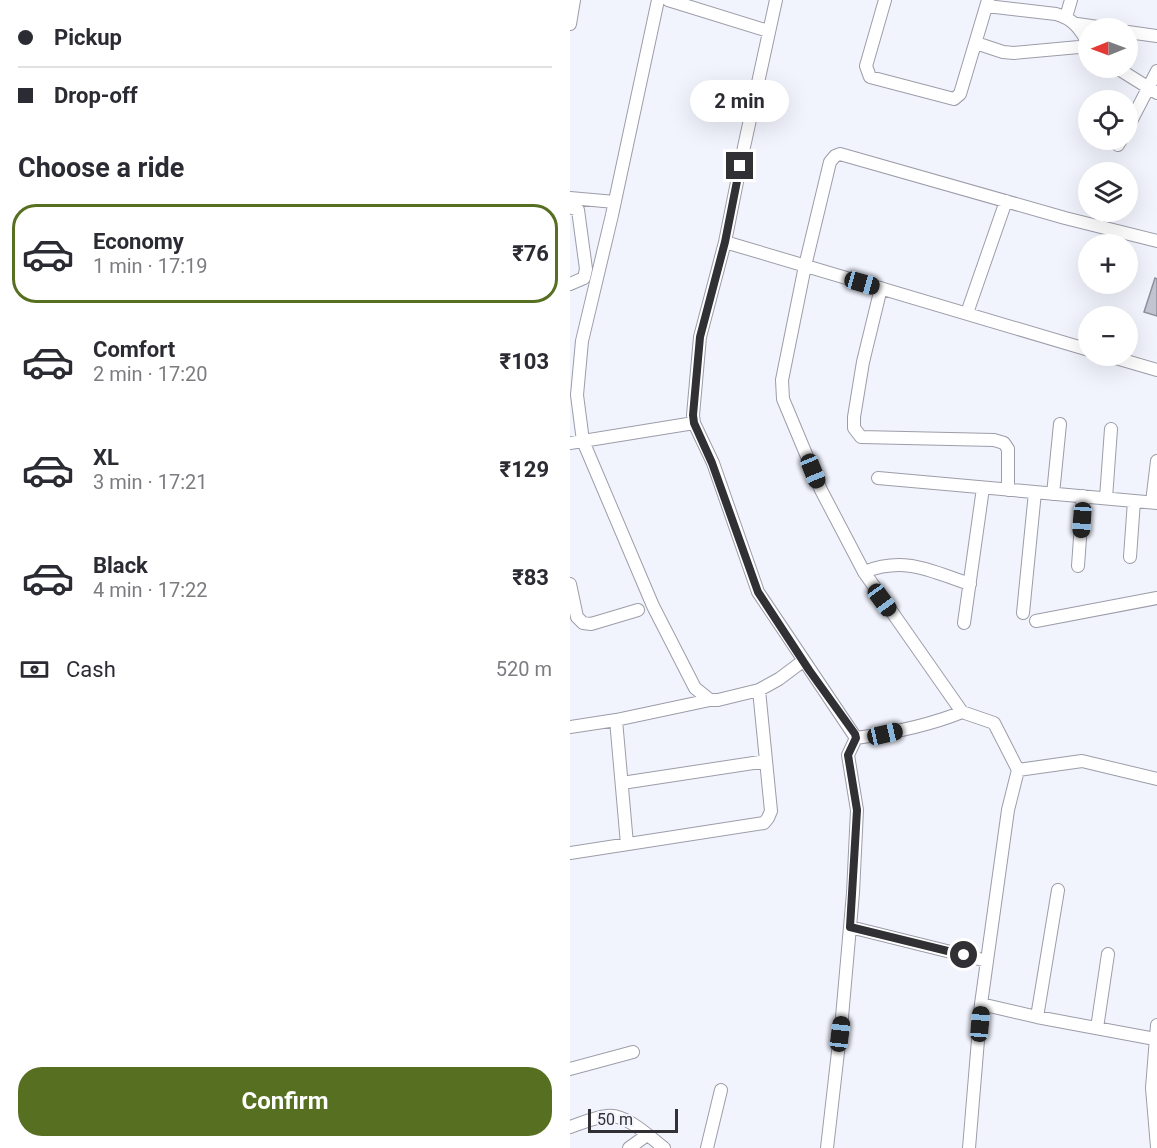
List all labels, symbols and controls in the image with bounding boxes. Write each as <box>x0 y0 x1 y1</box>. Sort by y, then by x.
north arrow <box>1078 18 1138 78</box>
map controls <box>1078 18 1138 366</box>
text: Pickup <box>54 25 122 50</box>
callout: 2 min <box>690 79 789 121</box>
text: Drop-off <box>54 83 138 108</box>
text: 2 min <box>714 89 765 113</box>
button: locate <box>1078 90 1138 150</box>
text: Choose a ride <box>18 152 184 184</box>
route end <box>726 152 753 179</box>
button: layers <box>1078 162 1138 222</box>
icon: car <box>21 227 75 281</box>
text: Economy <box>93 229 184 254</box>
button: + <box>1078 234 1138 294</box>
text: ₹76 <box>512 241 549 266</box>
text: 1 min · 17:19 <box>93 254 208 278</box>
car <box>842 269 882 297</box>
button: − <box>1078 306 1138 366</box>
icon: car <box>21 335 75 389</box>
text: Comfort <box>93 337 175 362</box>
text: ₹103 <box>500 349 549 374</box>
text: 2 min · 17:20 <box>93 362 208 386</box>
icon: car <box>21 443 75 497</box>
text: XL <box>93 445 119 470</box>
car <box>798 451 828 491</box>
text: ₹129 <box>500 457 549 482</box>
text: 3 min · 17:21 <box>93 470 208 494</box>
car <box>1072 501 1092 539</box>
icon: car <box>21 551 75 605</box>
text: Black <box>93 553 148 578</box>
text: ₹83 <box>512 565 549 590</box>
text: 4 min · 17:22 <box>93 578 208 602</box>
car <box>864 580 900 620</box>
icon: cash <box>18 653 51 686</box>
text: Cash <box>66 657 116 682</box>
text: 520 m <box>496 657 552 681</box>
car <box>865 721 905 747</box>
route start <box>950 941 977 968</box>
car <box>969 1005 991 1043</box>
car <box>829 1015 851 1053</box>
button: Confirm <box>18 1067 552 1136</box>
scale bar <box>588 1106 678 1134</box>
text: 50 m <box>597 1110 633 1129</box>

